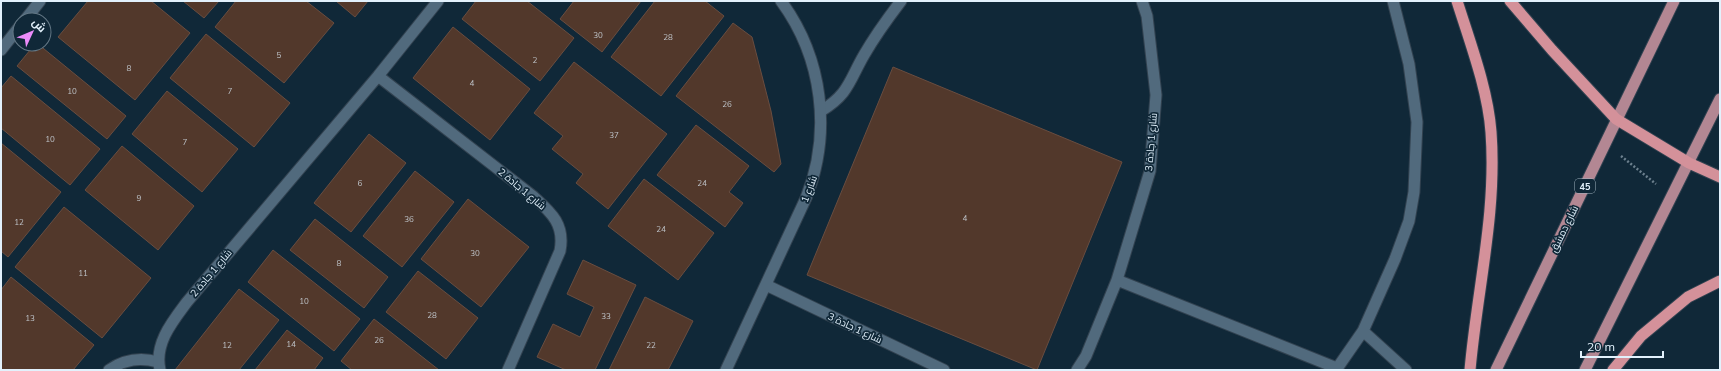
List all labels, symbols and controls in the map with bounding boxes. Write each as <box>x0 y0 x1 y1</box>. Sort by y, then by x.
north arrow <box>12 12 52 52</box>
text: ش <box>29 15 49 35</box>
house number: 30 <box>593 30 603 40</box>
house number: 28 <box>663 32 673 42</box>
house number: 5 <box>277 50 282 60</box>
house number: 2 <box>533 55 538 65</box>
house number: 8 <box>127 63 132 73</box>
house number: 4 <box>470 78 475 88</box>
house number: 10 <box>67 86 77 96</box>
house number: 7 <box>228 86 233 96</box>
house number: 26 <box>722 99 732 109</box>
street label: شارع 1 جادة 3 <box>1142 112 1160 172</box>
house number: 37 <box>609 130 619 140</box>
house number: 10 <box>45 134 55 144</box>
house number: 7 <box>183 137 188 147</box>
street label: شارع 1 جادة 2 <box>495 165 549 213</box>
street label: شارع 1 <box>798 174 820 204</box>
house number: 6 <box>358 178 363 188</box>
house number: 24 <box>697 178 707 188</box>
road number: 45 <box>1575 179 1595 193</box>
house number: 9 <box>137 193 142 203</box>
street label: شارع دمشق <box>1547 203 1581 255</box>
house number: 4 <box>963 213 968 223</box>
house number: 36 <box>404 214 414 224</box>
house number: 12 <box>14 217 24 227</box>
house number: 24 <box>656 224 666 234</box>
street label: شارع 1 جادة 2 <box>187 246 235 300</box>
house number: 30 <box>470 248 480 258</box>
house number: 8 <box>337 258 342 268</box>
house number: 11 <box>78 268 88 278</box>
house number: 10 <box>299 296 309 306</box>
house number: 28 <box>427 310 437 320</box>
street label: شارع 1 جادة 3 <box>826 310 884 346</box>
house number: 33 <box>601 311 611 321</box>
house number: 13 <box>25 313 35 323</box>
scale bar <box>1581 333 1663 359</box>
house number: 26 <box>374 335 384 345</box>
house number: 14 <box>286 339 296 349</box>
text: 20 m <box>1587 339 1615 354</box>
house number: 12 <box>222 340 232 350</box>
house number: 22 <box>646 340 656 350</box>

